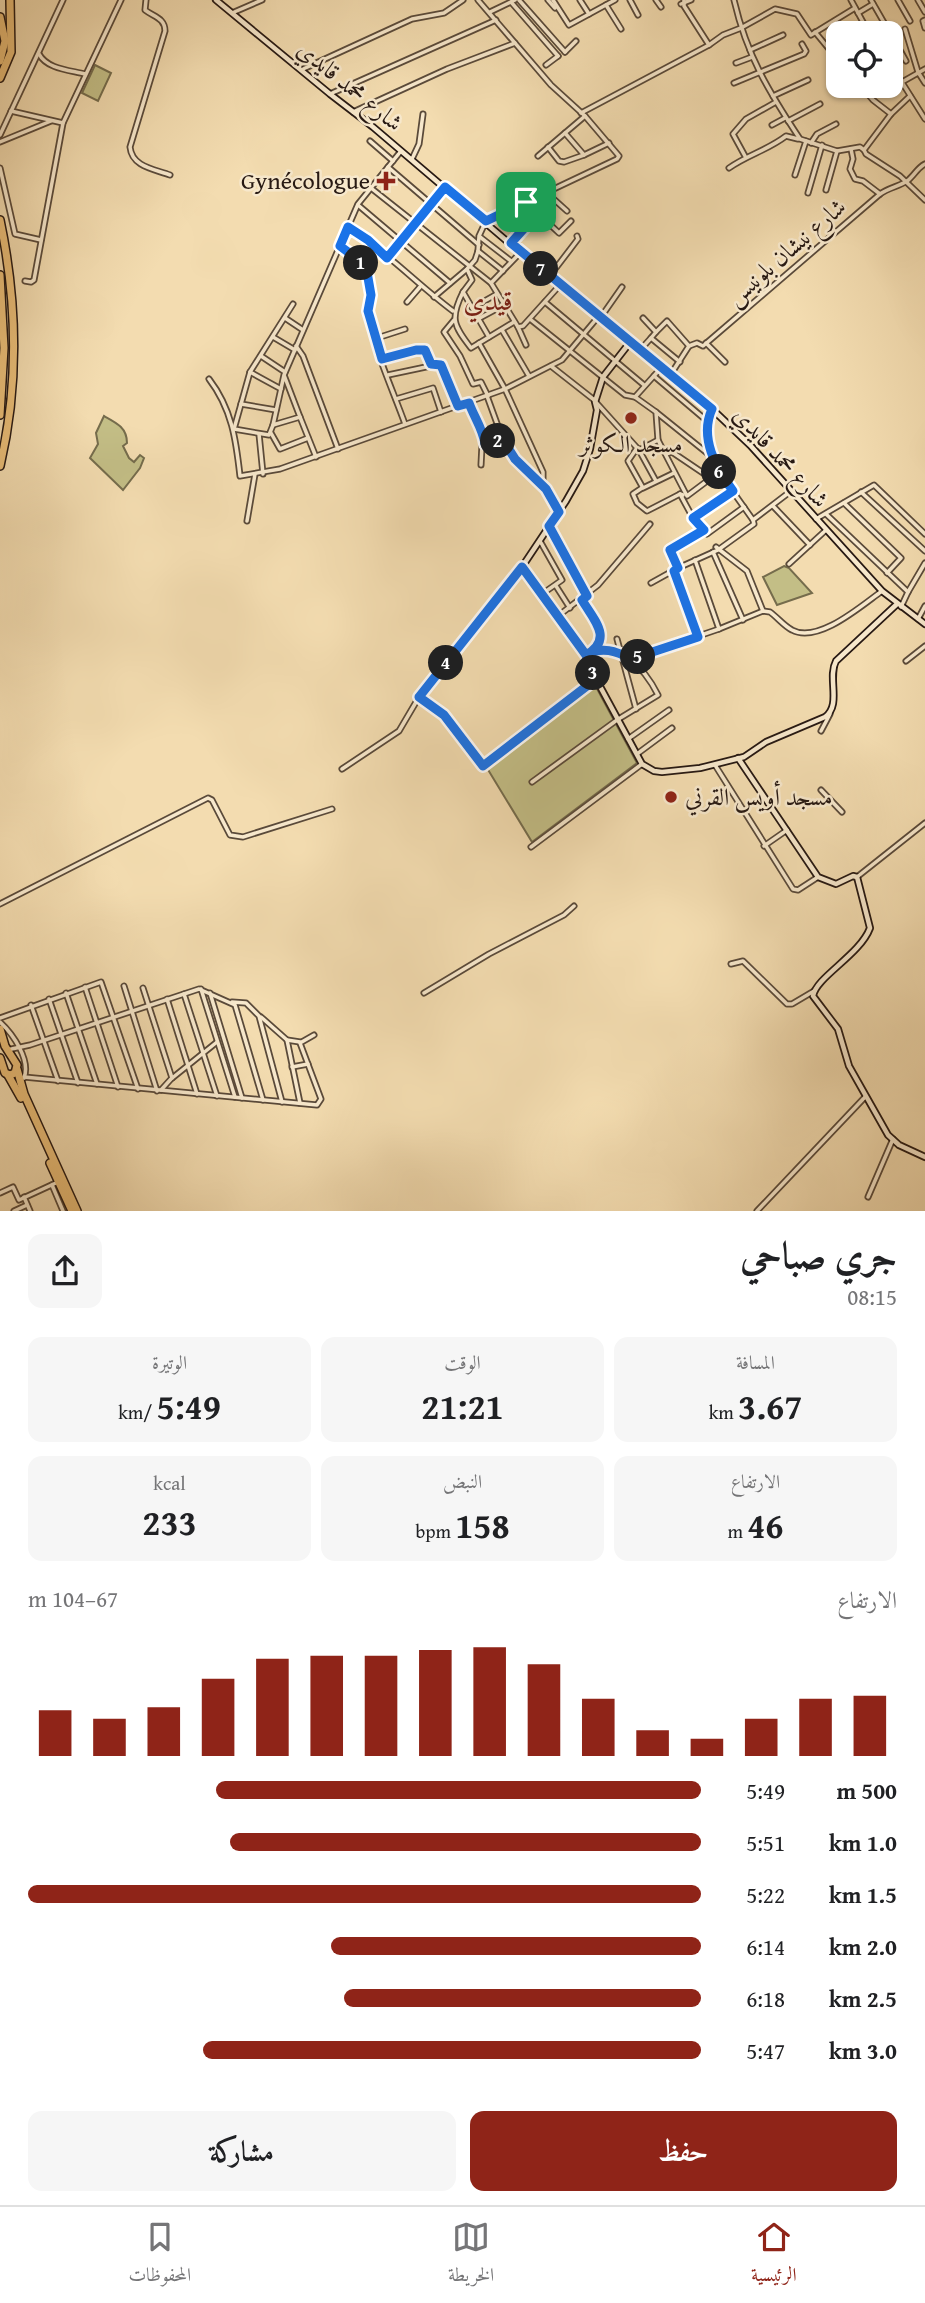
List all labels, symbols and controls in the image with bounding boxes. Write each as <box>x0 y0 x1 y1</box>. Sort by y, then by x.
map controls <box>826 21 903 98</box>
button: locate <box>826 21 903 98</box>
street label: شارع محمد قايدي <box>288 32 411 142</box>
place label: Gynécologue <box>241 163 370 198</box>
marker: Gynécologue <box>376 171 396 191</box>
pin <box>496 172 556 232</box>
icon: arrive <box>507 183 545 221</box>
street label: شارع نيشان بلونيس <box>718 189 855 316</box>
pin: 1 <box>344 246 378 280</box>
text: 1 <box>356 248 365 276</box>
pin: 7 <box>524 252 558 286</box>
text: 7 <box>536 254 545 282</box>
district label: قيدي <box>463 279 513 323</box>
street label: شارع محمد قايدي <box>723 398 838 517</box>
marker: مسجد الكوثر <box>623 410 639 426</box>
pin: 2 <box>480 424 516 458</box>
text: 2 <box>493 426 502 454</box>
place label: مسجد الكوثر <box>576 426 683 461</box>
pin: 6 <box>702 454 736 490</box>
text: 6 <box>714 457 723 485</box>
pin: 5 <box>620 640 656 674</box>
text: 5 <box>633 642 642 670</box>
pin: 4 <box>428 646 464 680</box>
text: 4 <box>441 648 450 676</box>
pin: 3 <box>576 656 610 690</box>
text: 3 <box>588 658 597 686</box>
place label: مسجد أويس القرني <box>685 779 833 816</box>
marker: مسجد أويس القرني <box>663 789 679 805</box>
text: جري صباحي <box>740 1226 897 1282</box>
button: share <box>28 1234 102 1308</box>
text: 08:15 <box>847 1280 897 1313</box>
text: الوتيرة <box>152 1348 187 1376</box>
text: الوقت <box>444 1348 481 1376</box>
text: المسافة <box>736 1348 775 1376</box>
text: 5:49 <box>157 1381 221 1432</box>
text: 21:21 <box>421 1381 504 1432</box>
text: 3.67 <box>738 1381 802 1432</box>
text: /km <box>118 1398 157 1426</box>
text: km <box>709 1398 738 1426</box>
text: النبض <box>443 1467 482 1495</box>
text: الارتفاع <box>731 1467 780 1495</box>
text: kcal <box>153 1469 186 1497</box>
text: 233 <box>142 1497 197 1548</box>
text: 158 <box>455 1500 510 1551</box>
text: 46 <box>747 1500 783 1551</box>
text: bpm <box>415 1517 455 1545</box>
text: m <box>728 1517 747 1545</box>
text: 67–104 m <box>28 1582 118 1615</box>
text: الارتفاع <box>837 1583 897 1616</box>
text: 5:49 <box>746 1774 785 1807</box>
text: 500 m <box>836 1774 897 1807</box>
text: 5:51 <box>746 1826 785 1859</box>
text: 1.0 km <box>829 1826 897 1859</box>
text: 5:22 <box>746 1878 785 1911</box>
text: 1.5 km <box>829 1878 897 1911</box>
text: 6:14 <box>746 1930 785 1963</box>
text: 2.0 km <box>829 1930 897 1963</box>
text: 6:18 <box>746 1982 785 2015</box>
text: 2.5 km <box>829 1982 897 2015</box>
text: 5:47 <box>746 2034 785 2067</box>
text: 3.0 km <box>829 2034 897 2067</box>
button: مشاركة <box>28 2111 456 2191</box>
button: حفظ <box>470 2111 897 2191</box>
tab: المحفوظات <box>128 2218 191 2293</box>
tab: الخريطة <box>448 2218 494 2293</box>
tab: الرئيسية <box>751 2218 797 2293</box>

